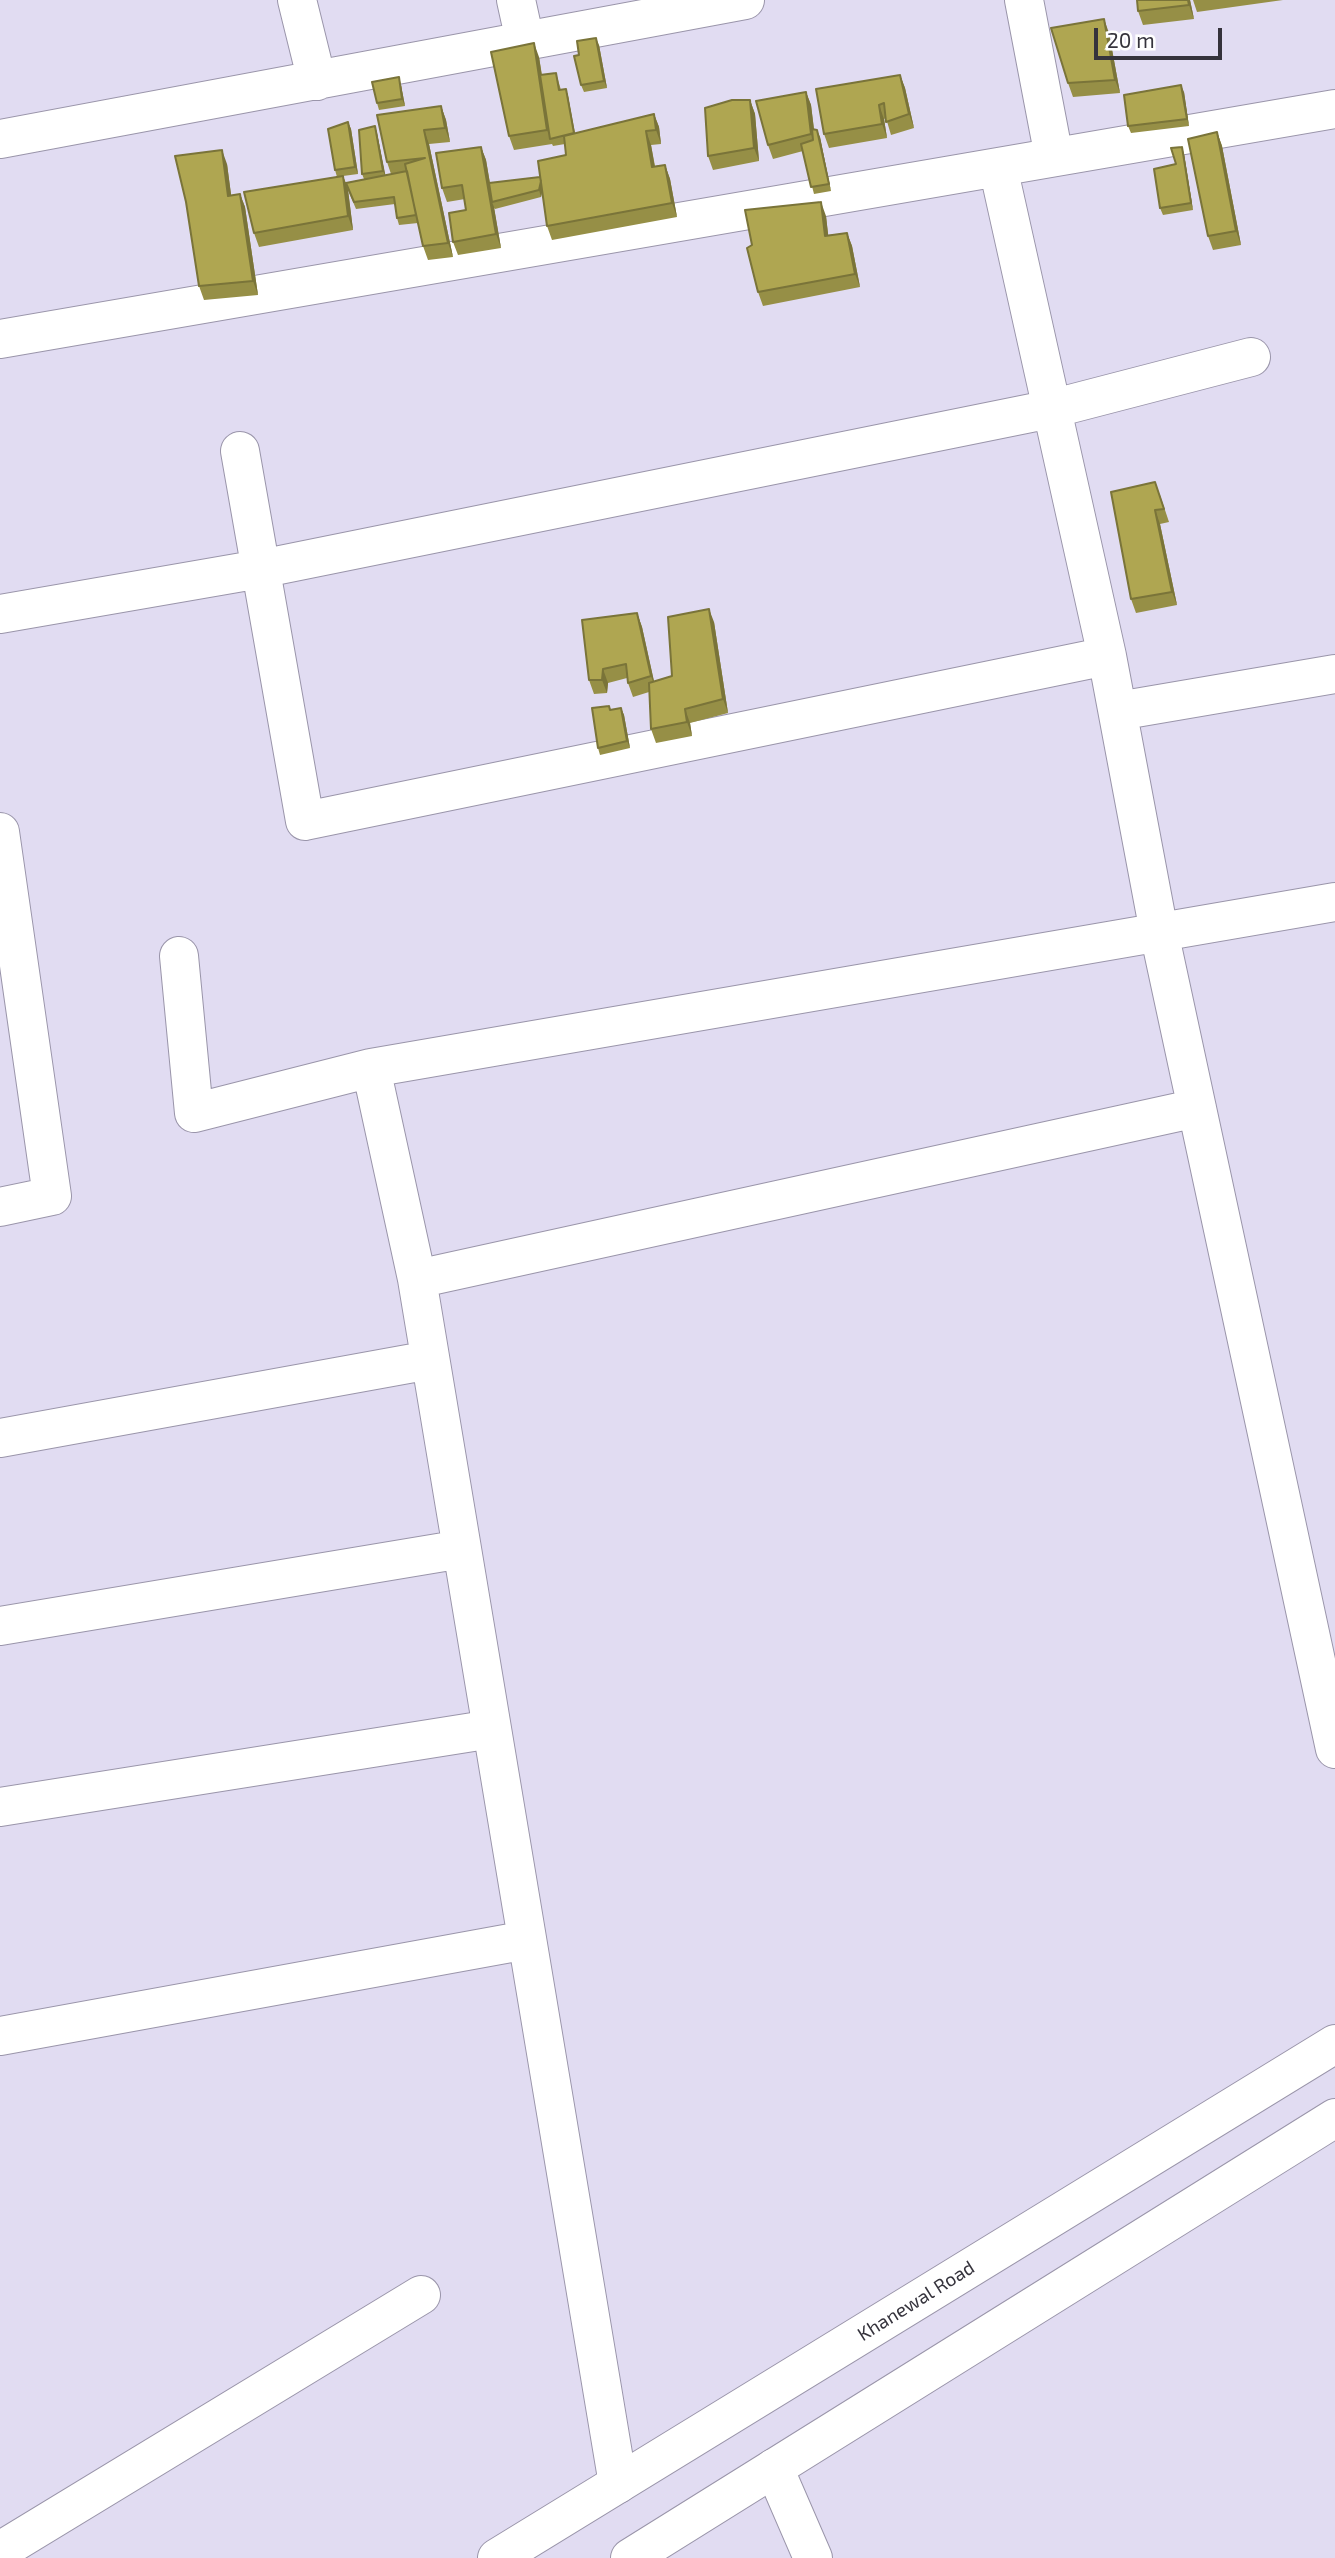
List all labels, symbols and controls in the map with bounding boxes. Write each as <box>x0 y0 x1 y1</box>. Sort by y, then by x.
scale bar <box>1097 14 1225 58</box>
text: 20 m <box>1107 27 1155 52</box>
street label: Khanewal Road <box>853 2256 979 2346</box>

